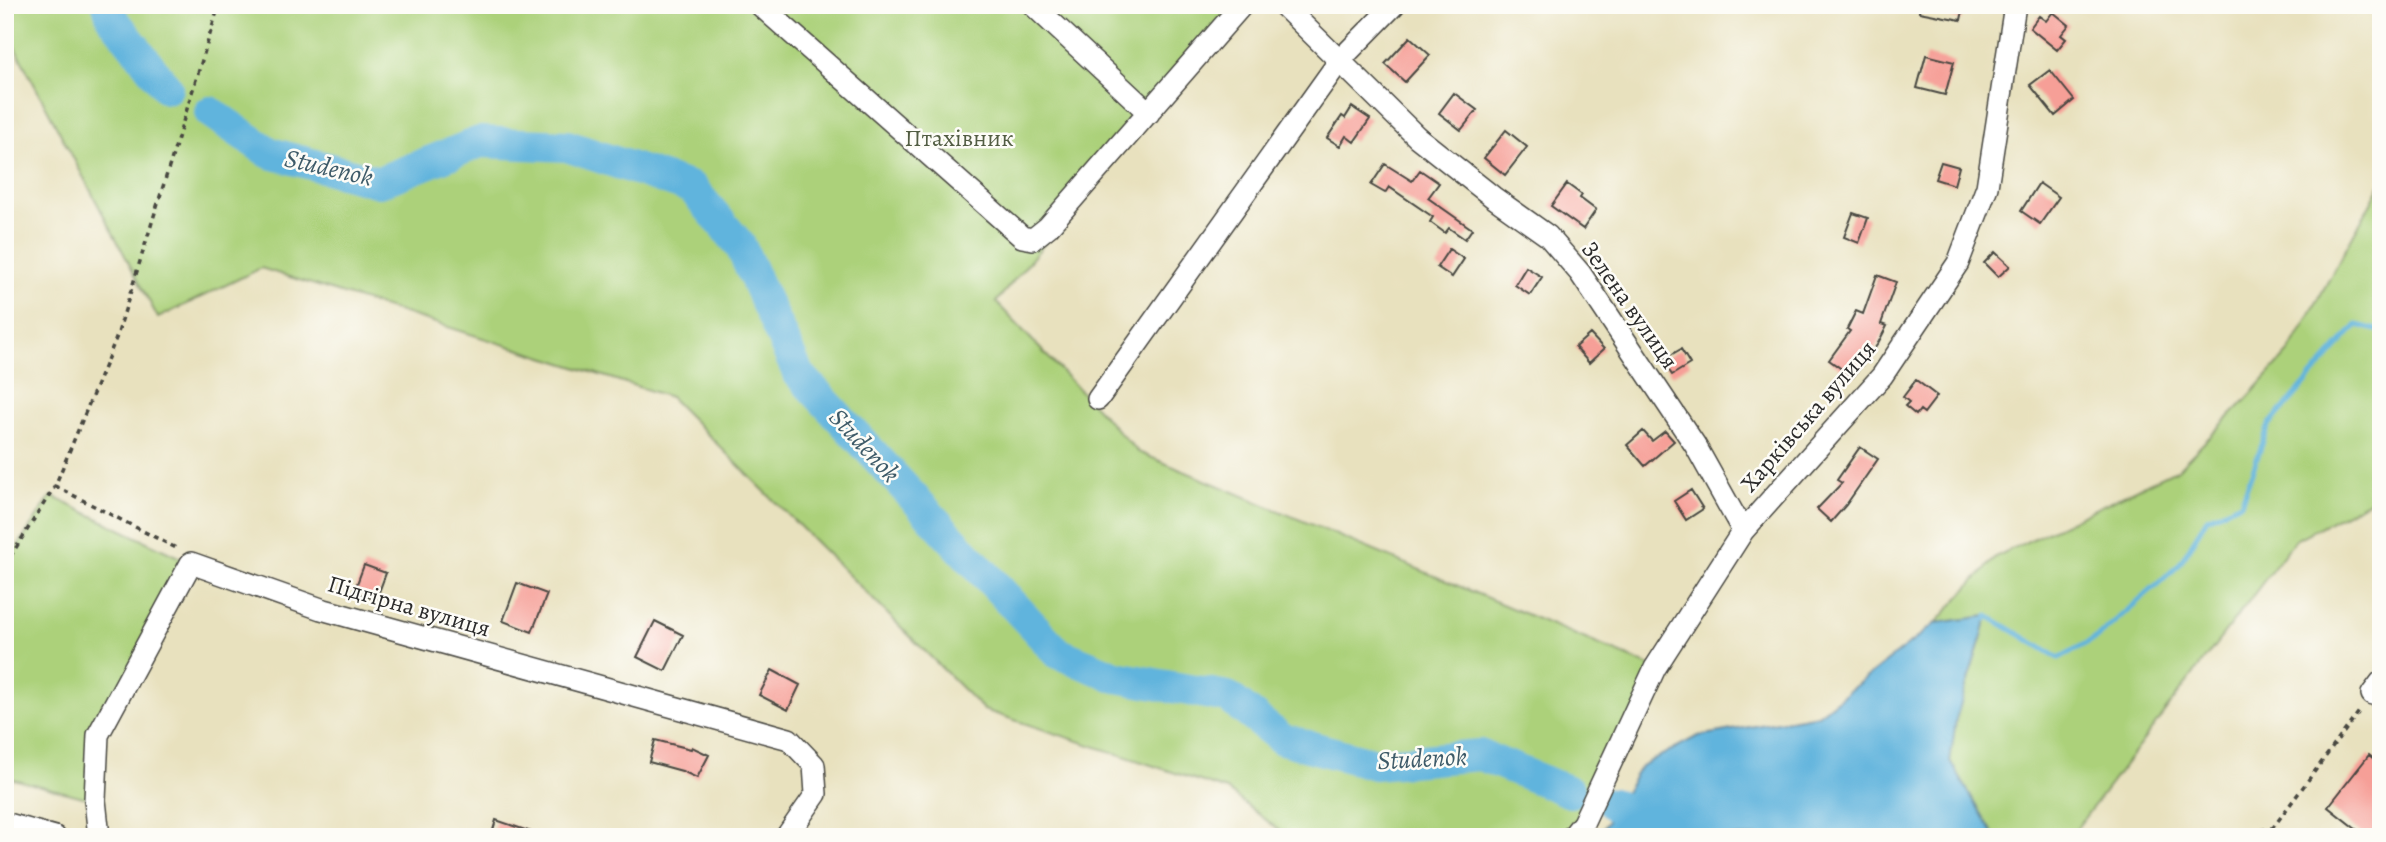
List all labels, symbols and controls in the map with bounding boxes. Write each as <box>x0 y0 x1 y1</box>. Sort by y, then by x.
park label: Птахівник <box>904 122 1014 154</box>
water label: Studenok <box>281 140 377 195</box>
street label: Зелена вулиця <box>1574 235 1686 375</box>
street label: Харківська вулиця <box>1733 333 1883 499</box>
water label: Studenok <box>821 401 908 490</box>
street label: Підгірна вулиця <box>324 568 494 644</box>
water label: Studenok <box>1376 739 1468 778</box>

